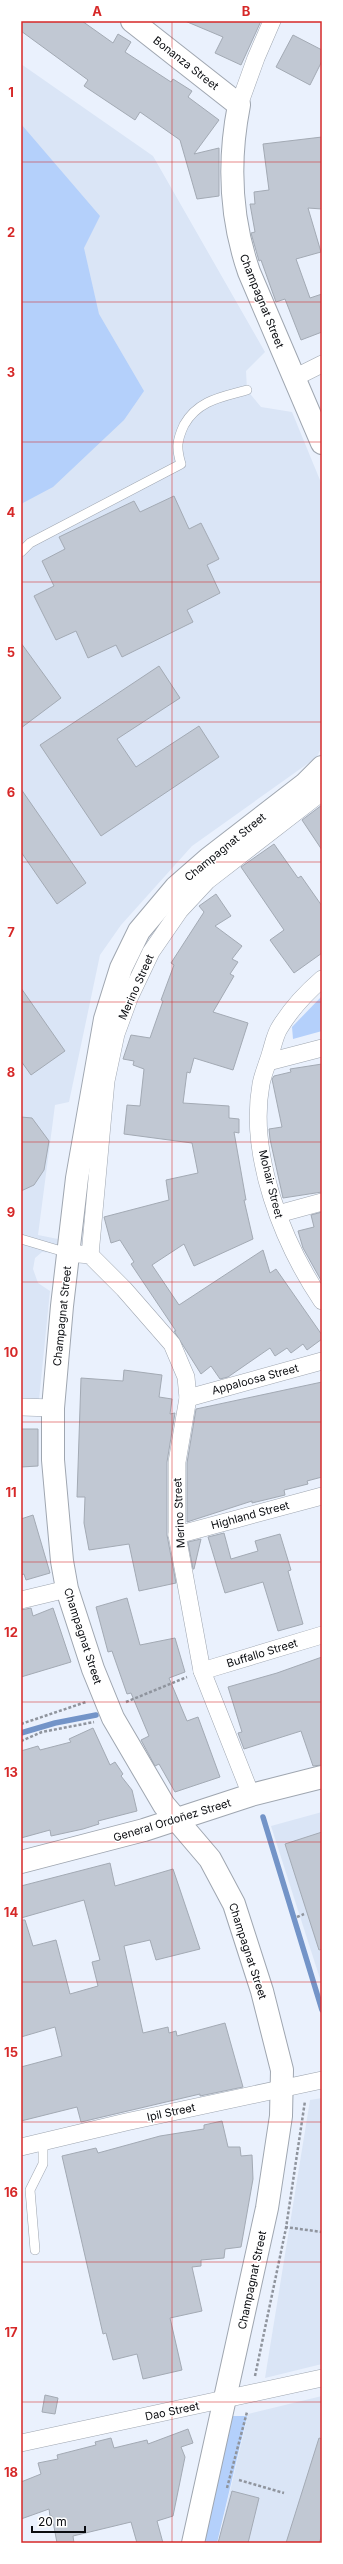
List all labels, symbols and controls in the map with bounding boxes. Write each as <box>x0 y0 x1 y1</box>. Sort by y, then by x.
text: A <box>92 3 102 19</box>
text: B <box>242 3 251 19</box>
street label: Bonanza Street <box>150 33 222 93</box>
text: 1 <box>8 84 14 100</box>
text: 2 <box>7 224 15 240</box>
street label: Champagnat Street <box>237 252 287 351</box>
text: 3 <box>7 364 15 380</box>
text: 4 <box>7 504 16 520</box>
text: 5 <box>7 644 15 660</box>
text: 6 <box>7 784 15 800</box>
street label: Champagnat Street <box>182 810 269 884</box>
text: 7 <box>7 924 15 940</box>
street label: Merino Street <box>115 952 157 1022</box>
text: 8 <box>7 1064 15 1080</box>
street label: Mohair Street <box>256 1148 286 1220</box>
text: 9 <box>7 1204 15 1220</box>
street label: Champagnat Street <box>50 1265 74 1367</box>
text: 10 <box>4 1344 18 1360</box>
street label: Appaloosa Street <box>210 1361 300 1397</box>
street label: Merino Street <box>170 1477 188 1549</box>
text: 11 <box>5 1484 17 1500</box>
street label: Highland Street <box>209 1498 291 1532</box>
street label: Champagnat Street <box>61 1586 105 1686</box>
text: 12 <box>4 1624 18 1640</box>
street label: Buffallo Street <box>225 1635 300 1670</box>
text: 13 <box>4 1764 18 1780</box>
street label: General Ordoñez Street <box>111 1795 233 1845</box>
street label: Champagnat Street <box>226 1901 270 2001</box>
text: 14 <box>4 1904 18 1920</box>
text: 15 <box>4 2044 18 2060</box>
street label: Ipil Street <box>146 2100 197 2124</box>
text: 16 <box>4 2184 18 2200</box>
street label: Champagnat Street <box>235 2229 269 2331</box>
text: 17 <box>4 2324 18 2340</box>
street label: Dao Street <box>144 2398 201 2424</box>
text: 18 <box>4 2464 18 2480</box>
scale bar <box>32 2508 85 2534</box>
text: 20 m <box>38 2514 67 2529</box>

